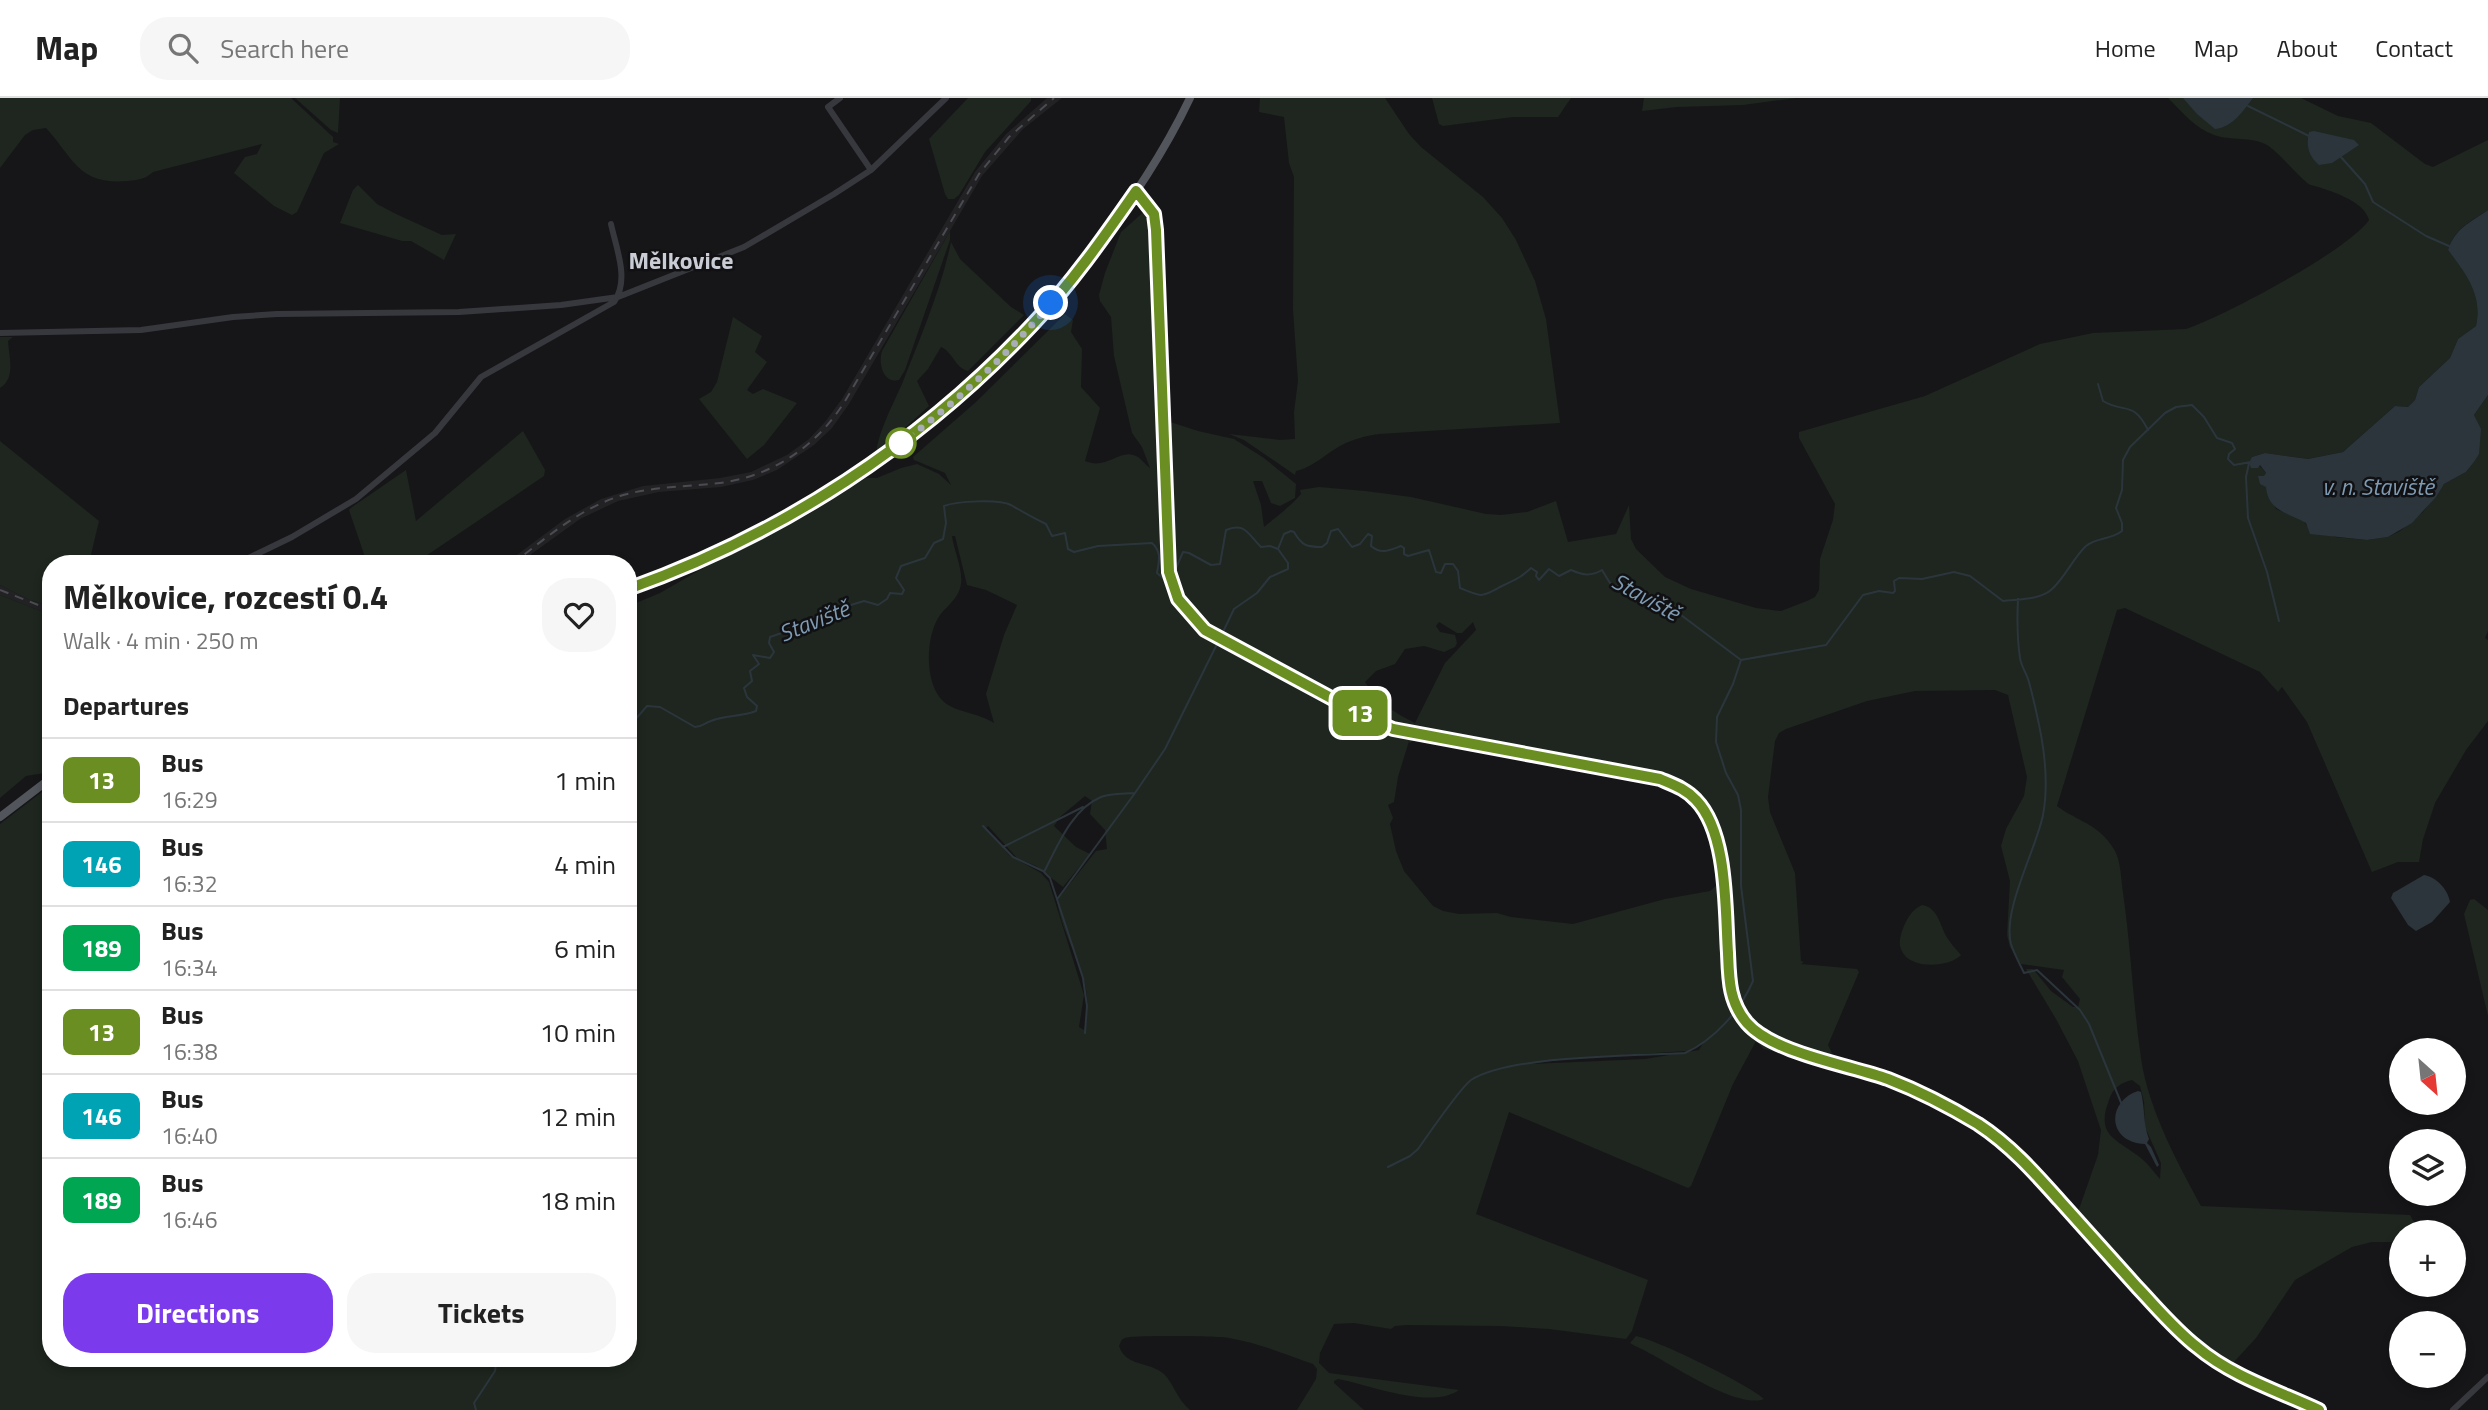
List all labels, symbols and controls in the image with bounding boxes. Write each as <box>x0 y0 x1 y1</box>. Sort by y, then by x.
search box <box>140 17 630 80</box>
text: Map <box>35 23 98 73</box>
icon: search <box>164 29 202 67</box>
text: Search here <box>220 29 349 68</box>
text: Home <box>2095 30 2156 66</box>
text: Map <box>2194 30 2239 66</box>
text: About <box>2277 30 2337 66</box>
text: Contact <box>2375 30 2453 66</box>
district label: Mělkovice <box>629 242 733 278</box>
your location <box>1033 285 1068 320</box>
unlabelled marker <box>886 428 916 458</box>
water label: v. n. Staviště <box>2322 469 2436 504</box>
water label: Staviště <box>1606 564 1689 631</box>
text: Mělkovice, rozcestí 0.4 <box>63 572 388 622</box>
button: heart <box>542 578 616 652</box>
water label: Staviště <box>773 590 857 650</box>
text: Walk · 4 min · 250 m <box>63 623 259 658</box>
text: Departures <box>63 686 189 725</box>
line badge: 13 <box>1328 690 1392 736</box>
text: 13 <box>1347 695 1373 731</box>
text: Bus <box>161 743 203 782</box>
text: 1 min <box>554 761 616 800</box>
text: 13 <box>88 762 115 798</box>
text: 16:29 <box>161 782 218 817</box>
text: Bus <box>161 827 203 866</box>
text: 4 min <box>554 845 616 884</box>
text: 146 <box>81 846 122 882</box>
text: 16:32 <box>161 866 218 901</box>
text: Bus <box>161 911 203 950</box>
text: 6 min <box>554 929 616 968</box>
text: 189 <box>81 930 122 966</box>
text: 16:34 <box>161 950 218 985</box>
text: Bus <box>161 995 203 1034</box>
text: 10 min <box>540 1013 616 1052</box>
text: 13 <box>88 1014 115 1050</box>
text: 16:38 <box>161 1034 218 1069</box>
north arrow <box>2389 1038 2466 1115</box>
map controls <box>2389 1038 2466 1388</box>
text: Bus <box>161 1079 203 1118</box>
text: 12 min <box>540 1097 616 1136</box>
text: 146 <box>81 1098 122 1134</box>
text: 16:40 <box>161 1118 218 1153</box>
button: layers <box>2389 1129 2466 1206</box>
text: Bus <box>161 1163 203 1202</box>
text: 18 min <box>540 1181 616 1220</box>
text: 189 <box>81 1182 122 1218</box>
text: 16:46 <box>161 1202 218 1237</box>
button: + <box>2389 1220 2466 1297</box>
button: Directions <box>63 1273 333 1353</box>
button: Tickets <box>347 1273 616 1353</box>
button: − <box>2389 1311 2466 1388</box>

